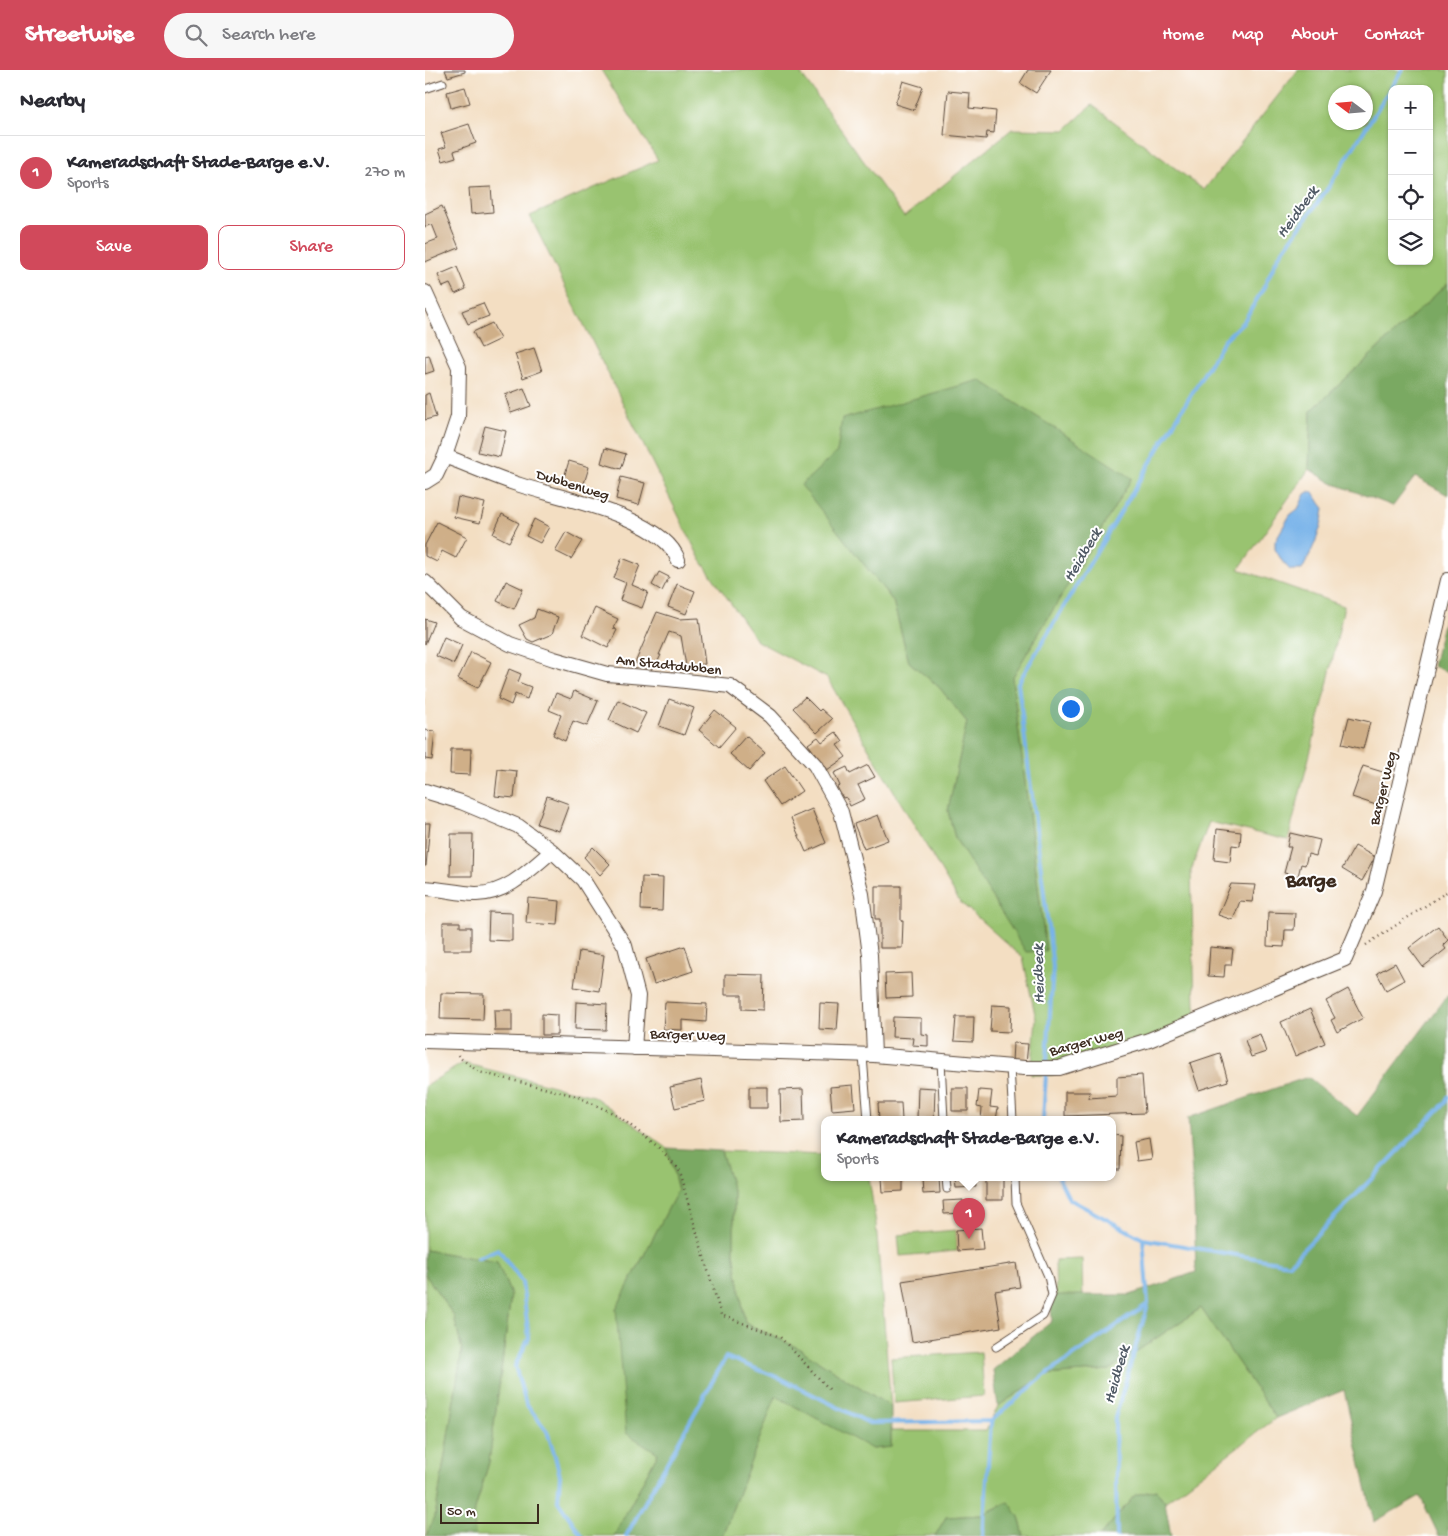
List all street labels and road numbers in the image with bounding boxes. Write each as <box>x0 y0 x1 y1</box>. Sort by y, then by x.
street label: Dubbenweg <box>533 466 611 506</box>
street label: Am Stadtdubben <box>615 652 722 680</box>
street label: Barger Weg <box>1366 750 1402 828</box>
street label: Barger Weg <box>1047 1024 1125 1062</box>
street label: Barger Weg <box>649 1026 726 1046</box>

